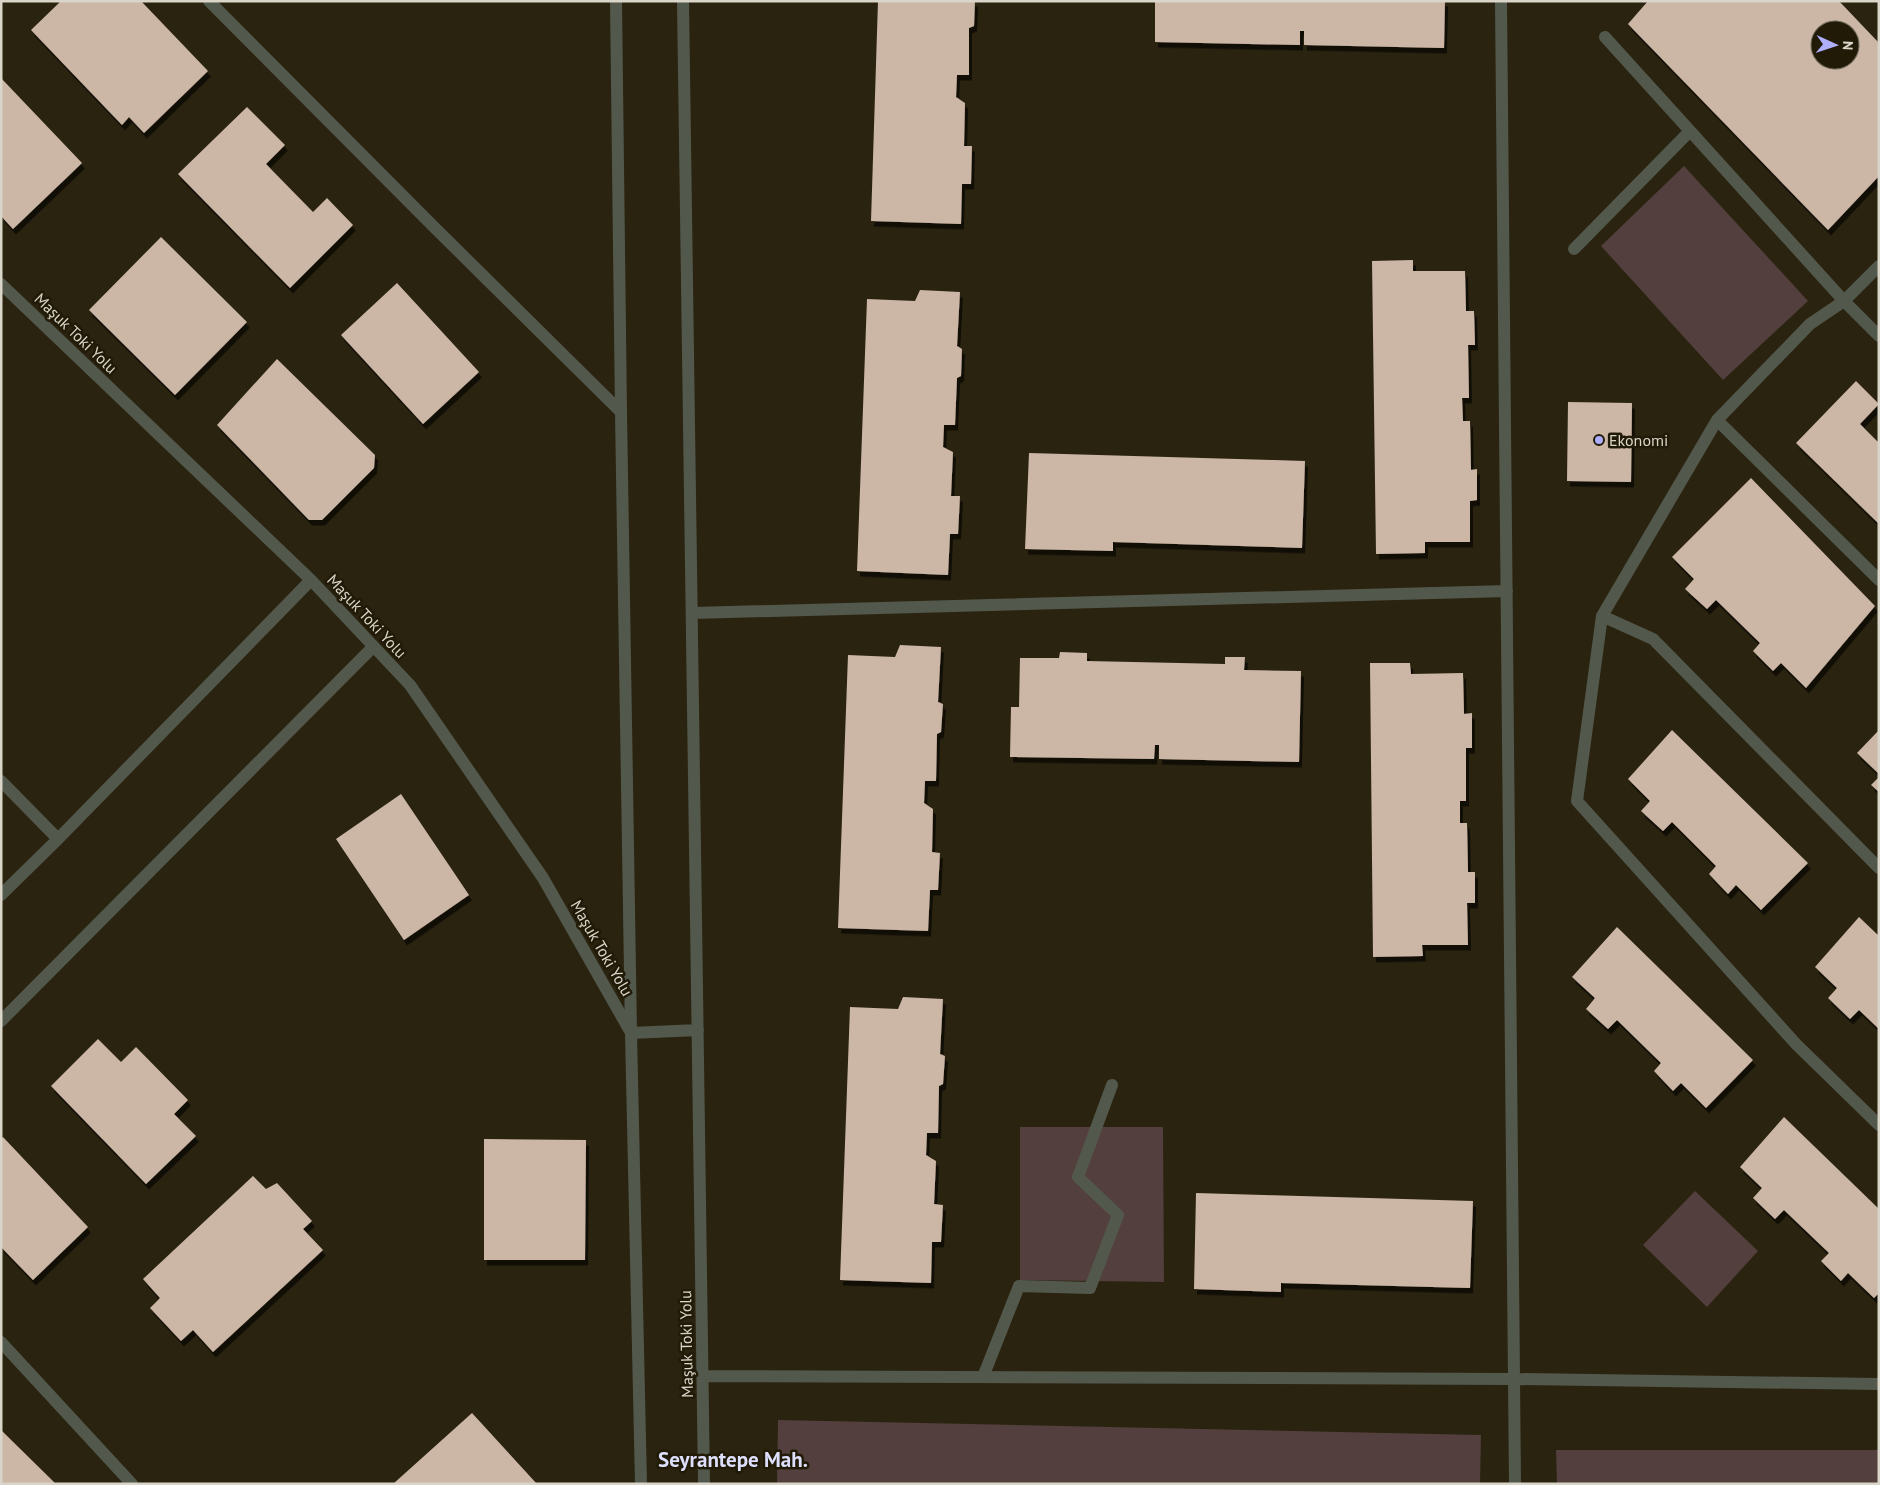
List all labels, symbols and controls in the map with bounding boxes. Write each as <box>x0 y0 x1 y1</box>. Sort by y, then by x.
north arrow <box>1810 20 1860 70</box>
text: N <box>1839 41 1857 51</box>
street label: Maşuk Toki Yolu <box>30 288 122 378</box>
place label: Ekonomi <box>1609 430 1668 450</box>
marker: Ekonomi <box>1593 434 1605 446</box>
street label: Maşuk Toki Yolu <box>323 570 411 662</box>
street label: Maşuk Toki Yolu <box>566 896 638 1000</box>
street label: Maşuk Toki Yolu <box>675 1290 697 1398</box>
district label: Seyrantepe Mah. <box>658 1446 808 1473</box>

